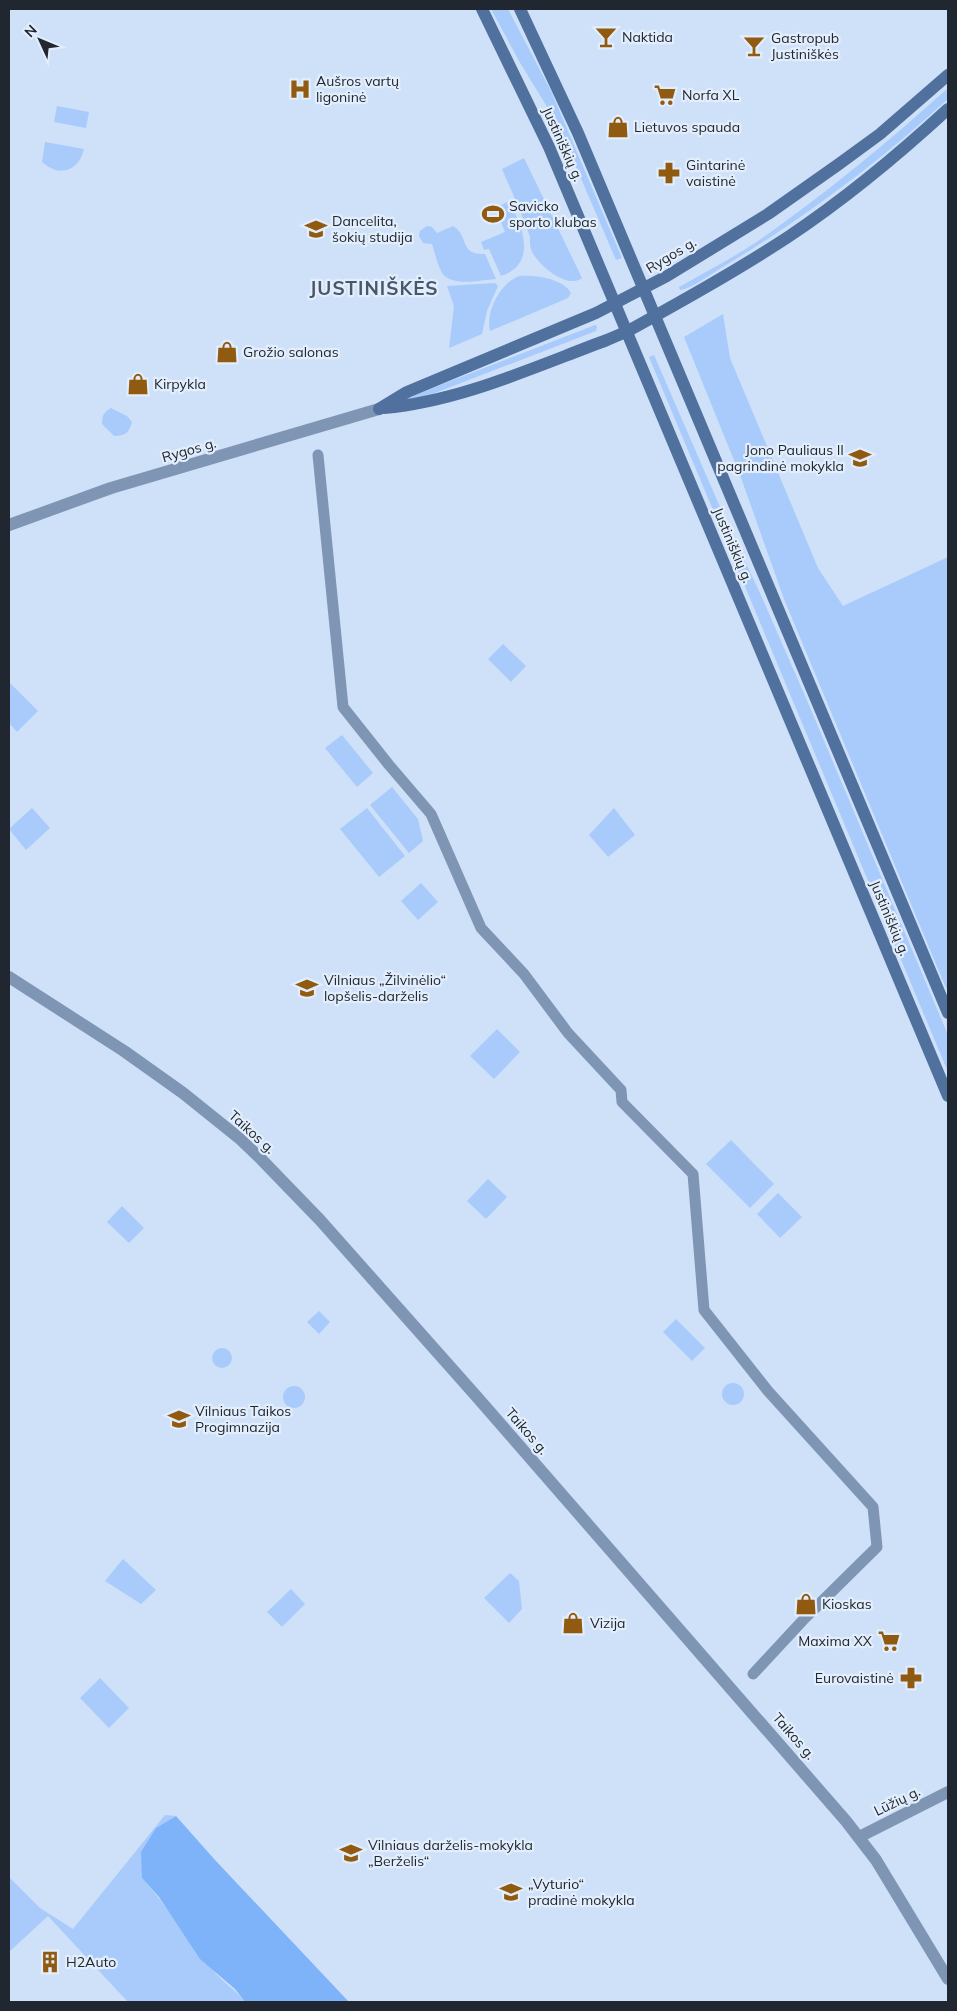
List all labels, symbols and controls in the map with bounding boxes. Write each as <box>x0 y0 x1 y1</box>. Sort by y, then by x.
north arrow <box>15 15 65 65</box>
text: N <box>21 21 41 41</box>
bar icon: Naktida <box>593 24 619 50</box>
place label: Naktida <box>622 28 673 46</box>
place label: Gastropub Justiniškės <box>771 29 839 63</box>
bar icon: Gastropub Justiniškės <box>741 33 767 59</box>
place label: Aušros vartų ligoninė <box>316 72 399 106</box>
hospital icon: Aušros vartų ligoninė <box>287 76 313 102</box>
supermarket icon: Norfa XL <box>652 82 678 108</box>
place label: Norfa XL <box>682 86 740 104</box>
street label: Justiniškių g. <box>538 104 588 184</box>
shop icon: Lietuvos spauda <box>605 114 631 140</box>
place label: Lietuvos spauda <box>634 118 740 136</box>
place label: Gintarinė vaistinė <box>686 156 745 190</box>
pharmacy icon: Gintarinė vaistinė <box>656 160 682 186</box>
place label: Savicko sporto klubas <box>509 197 597 231</box>
sports icon: Savicko sporto klubas <box>480 201 506 227</box>
place label: Dancelita, šokių studija <box>332 212 413 246</box>
school or university icon: Dancelita, šokių studija <box>303 216 329 242</box>
street label: Rygos g. <box>642 233 700 277</box>
district label: JUSTINIŠKĖS <box>309 276 439 300</box>
shop icon: Grožio salonas <box>214 339 240 365</box>
place label: Grožio salonas <box>243 343 339 361</box>
shop icon: Kirpykla <box>125 371 151 397</box>
place label: Kirpykla <box>154 375 206 393</box>
street label: Rygos g. <box>160 434 218 466</box>
place label: Jono Pauliaus II pagrindinė mokykla <box>717 441 844 475</box>
school or university icon: Jono Pauliaus II pagrindinė mokykla <box>847 445 873 471</box>
street label: Justiniškių g. <box>709 505 757 585</box>
street label: Justiniškių g. <box>866 878 914 958</box>
place label: Vilniaus „Žilvinėlio“ lopšelis-darželis <box>324 971 446 1005</box>
school or university icon: Vilniaus „Žilvinėlio“ lopšelis-darželis <box>294 975 320 1001</box>
street label: Taikos g. <box>225 1106 279 1158</box>
place label: Vilniaus Taikos Progimnazija <box>195 1402 291 1436</box>
street label: Taikos g. <box>502 1404 552 1458</box>
school or university icon: Vilniaus Taikos Progimnazija <box>166 1406 192 1432</box>
shop icon: Kioskas <box>793 1591 819 1617</box>
place label: Kioskas <box>822 1595 872 1613</box>
shop icon: Vizija <box>560 1610 586 1636</box>
place label: Vizija <box>590 1614 625 1632</box>
supermarket icon: Maxima XX <box>876 1628 902 1654</box>
place label: Maxima XX <box>798 1632 872 1650</box>
pharmacy icon: Eurovaistinė <box>898 1665 924 1691</box>
place label: Eurovaistinė <box>815 1669 894 1687</box>
street label: Taikos g. <box>769 1709 819 1763</box>
street label: Lūžių g. <box>871 1782 923 1820</box>
place label: Vilniaus darželis-mokykla „Berželis“ <box>368 1836 533 1870</box>
school or university icon: Vilniaus darželis-mokykla „Berželis“ <box>338 1840 364 1866</box>
place label: „Vyturio“ pradinė mokykla <box>528 1875 635 1909</box>
school or university icon: „Vyturio“ pradinė mokykla <box>498 1879 524 1905</box>
building icon: H2Auto <box>37 1949 63 1975</box>
place label: H2Auto <box>66 1953 116 1971</box>

